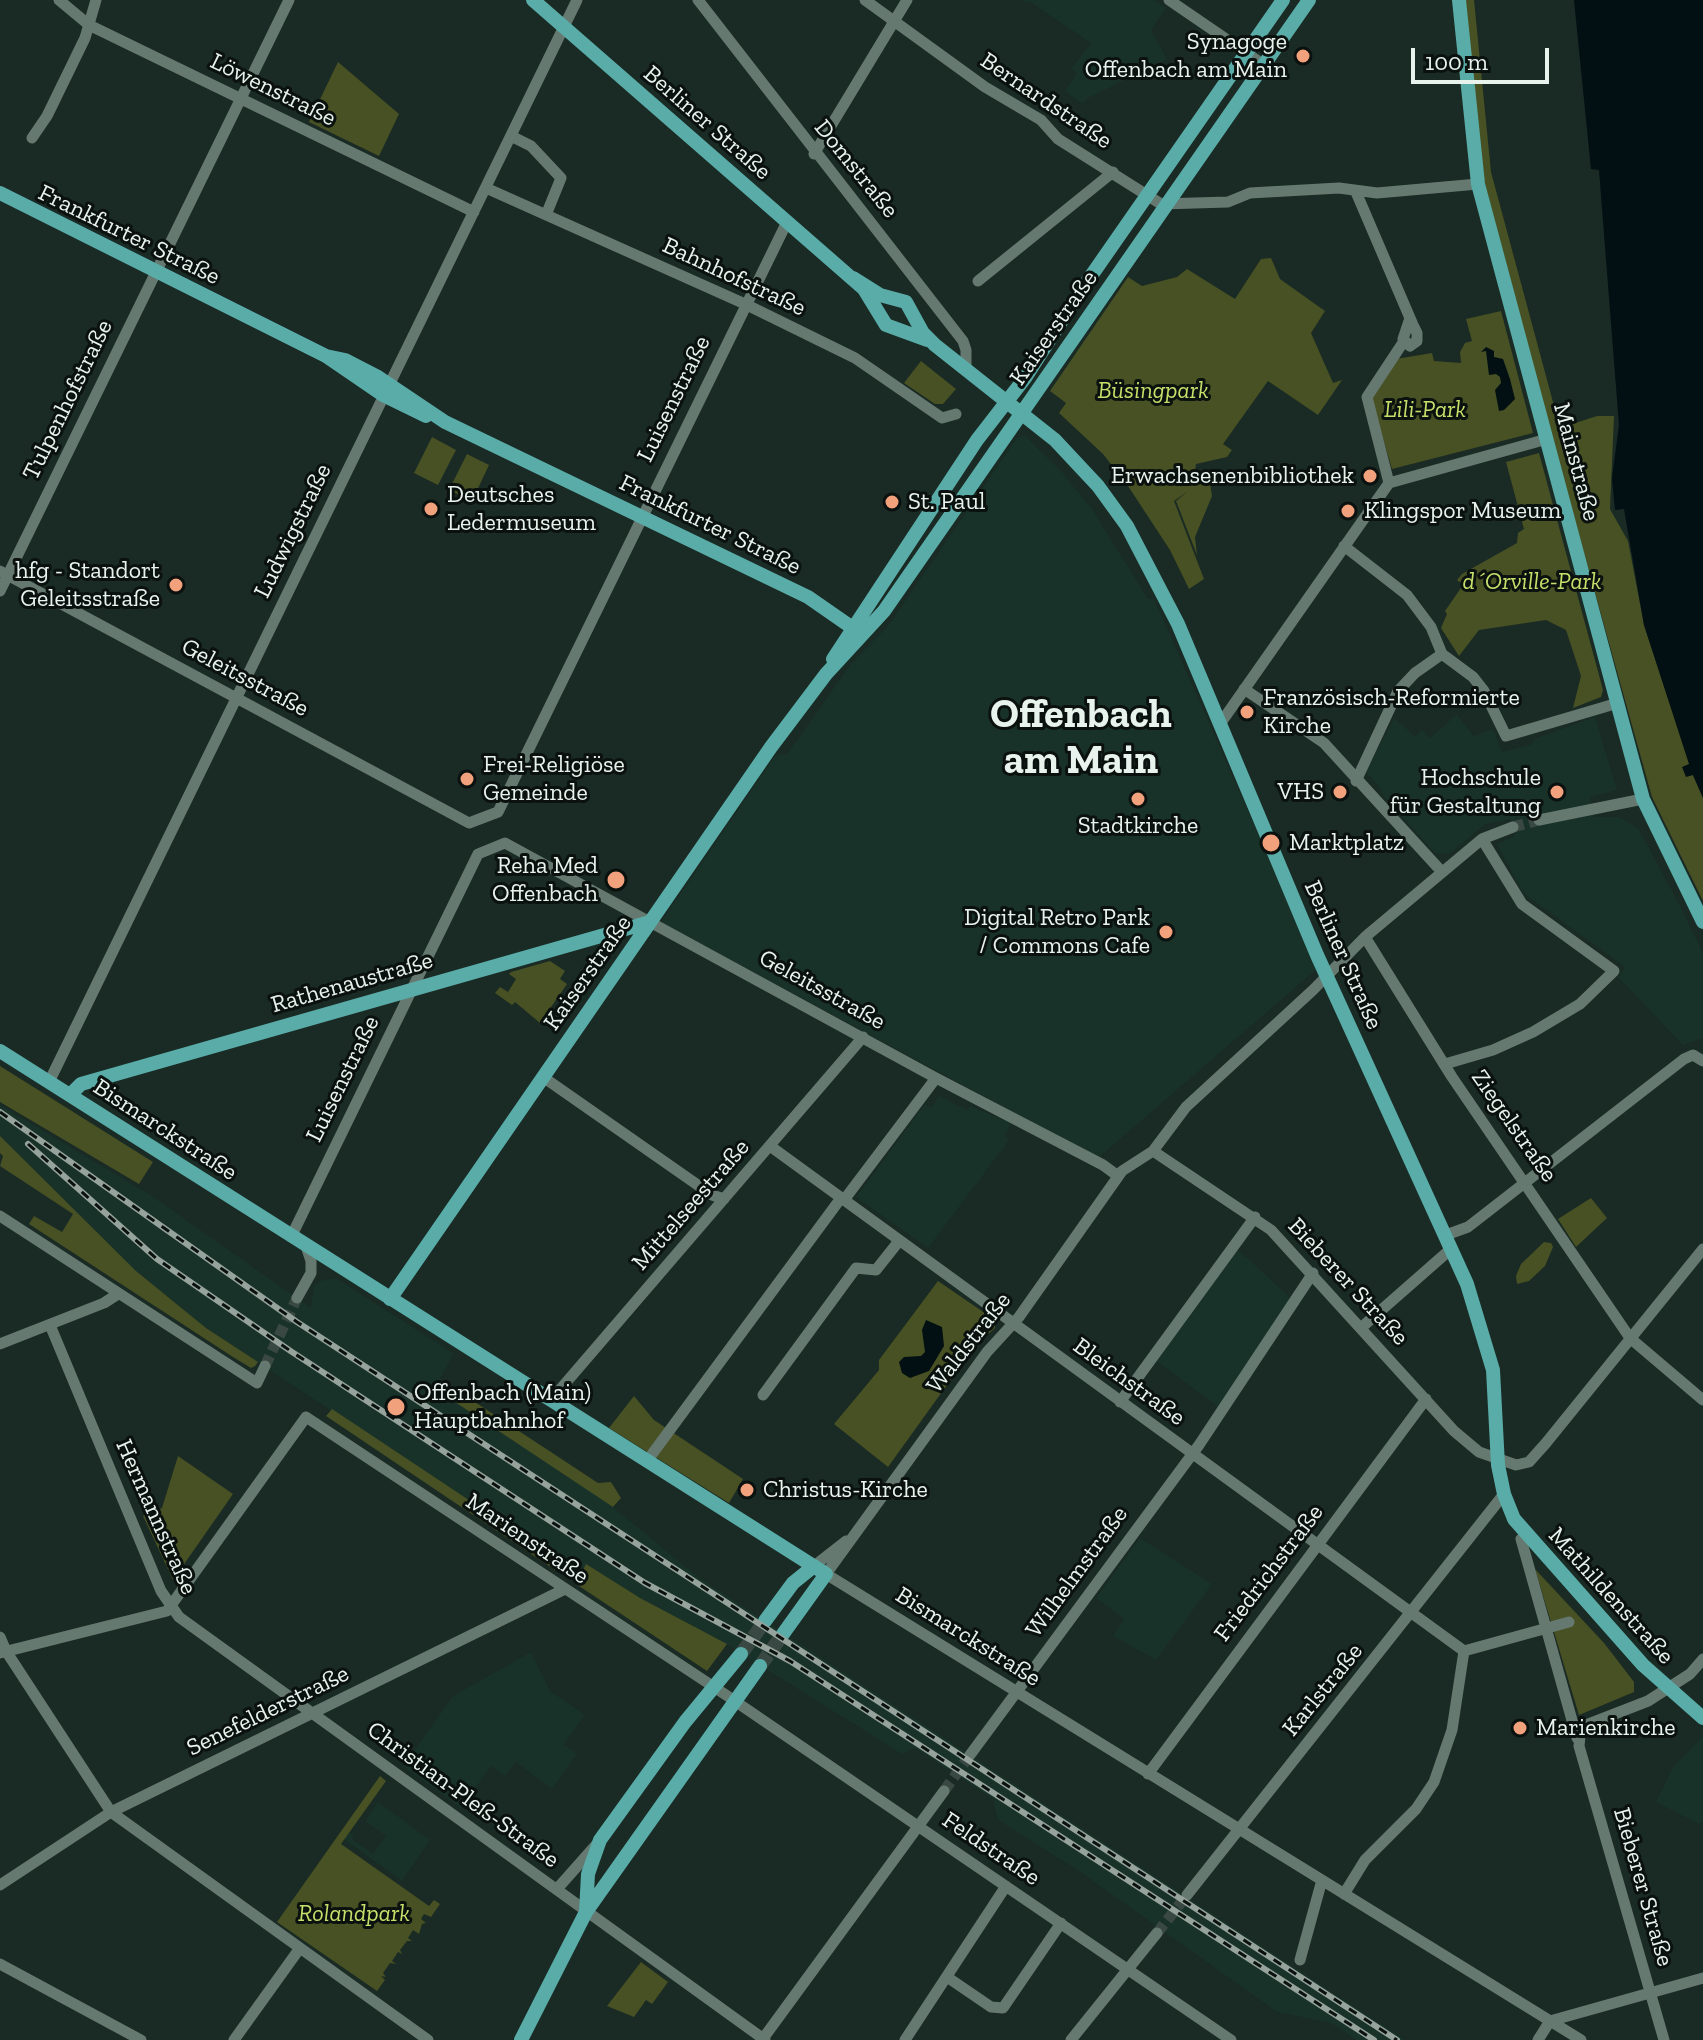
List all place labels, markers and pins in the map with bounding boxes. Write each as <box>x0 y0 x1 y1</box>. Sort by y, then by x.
place label: Synagoge Offenbach am Main <box>1085 28 1287 84</box>
marker: Synagoge Offenbach am Main <box>1294 47 1312 65</box>
place label: Erwachsenenbibliothek <box>1111 462 1354 490</box>
marker: Erwachsenenbibliothek <box>1361 467 1379 485</box>
place label: Deutsches Ledermuseum <box>447 481 596 537</box>
place label: St. Paul <box>908 488 985 516</box>
marker: St. Paul <box>883 493 901 511</box>
place label: Klingspor Museum <box>1364 497 1561 525</box>
marker: Deutsches Ledermuseum <box>422 500 440 518</box>
marker: Klingspor Museum <box>1339 502 1357 520</box>
place label: hfg - Standort Geleitsstraße <box>15 557 160 613</box>
marker: hfg - Standort Geleitsstraße <box>167 576 185 594</box>
place label: Französisch-Reformierte Kirche <box>1263 684 1520 740</box>
marker: Französisch-Reformierte Kirche <box>1238 703 1256 721</box>
place label: Frei-Religiöse Gemeinde <box>483 751 625 807</box>
place label: Hochschule für Gestaltung <box>1390 764 1541 820</box>
marker: Frei-Religiöse Gemeinde <box>458 770 476 788</box>
place label: VHS <box>1278 778 1324 806</box>
marker: VHS <box>1331 783 1349 801</box>
marker: Hochschule für Gestaltung <box>1548 783 1566 801</box>
marker: Stadtkirche <box>1129 790 1147 808</box>
place label: Stadtkirche <box>1078 812 1198 840</box>
place label: Marktplatz <box>1289 829 1404 857</box>
marker: Marktplatz <box>1260 832 1282 854</box>
place label: Reha Med Offenbach <box>492 852 598 908</box>
marker: Reha Med Offenbach <box>605 869 627 891</box>
place label: Digital Retro Park / Commons Cafe <box>964 904 1150 960</box>
marker: Digital Retro Park / Commons Cafe <box>1157 923 1175 941</box>
place label: Offenbach (Main) Hauptbahnhof <box>414 1379 591 1435</box>
marker: Offenbach (Main) Hauptbahnhof <box>385 1396 407 1418</box>
place label: Christus-Kirche <box>763 1476 928 1504</box>
marker: Christus-Kirche <box>738 1481 756 1499</box>
place label: Marienkirche <box>1536 1714 1675 1742</box>
marker: Marienkirche <box>1511 1719 1529 1737</box>

